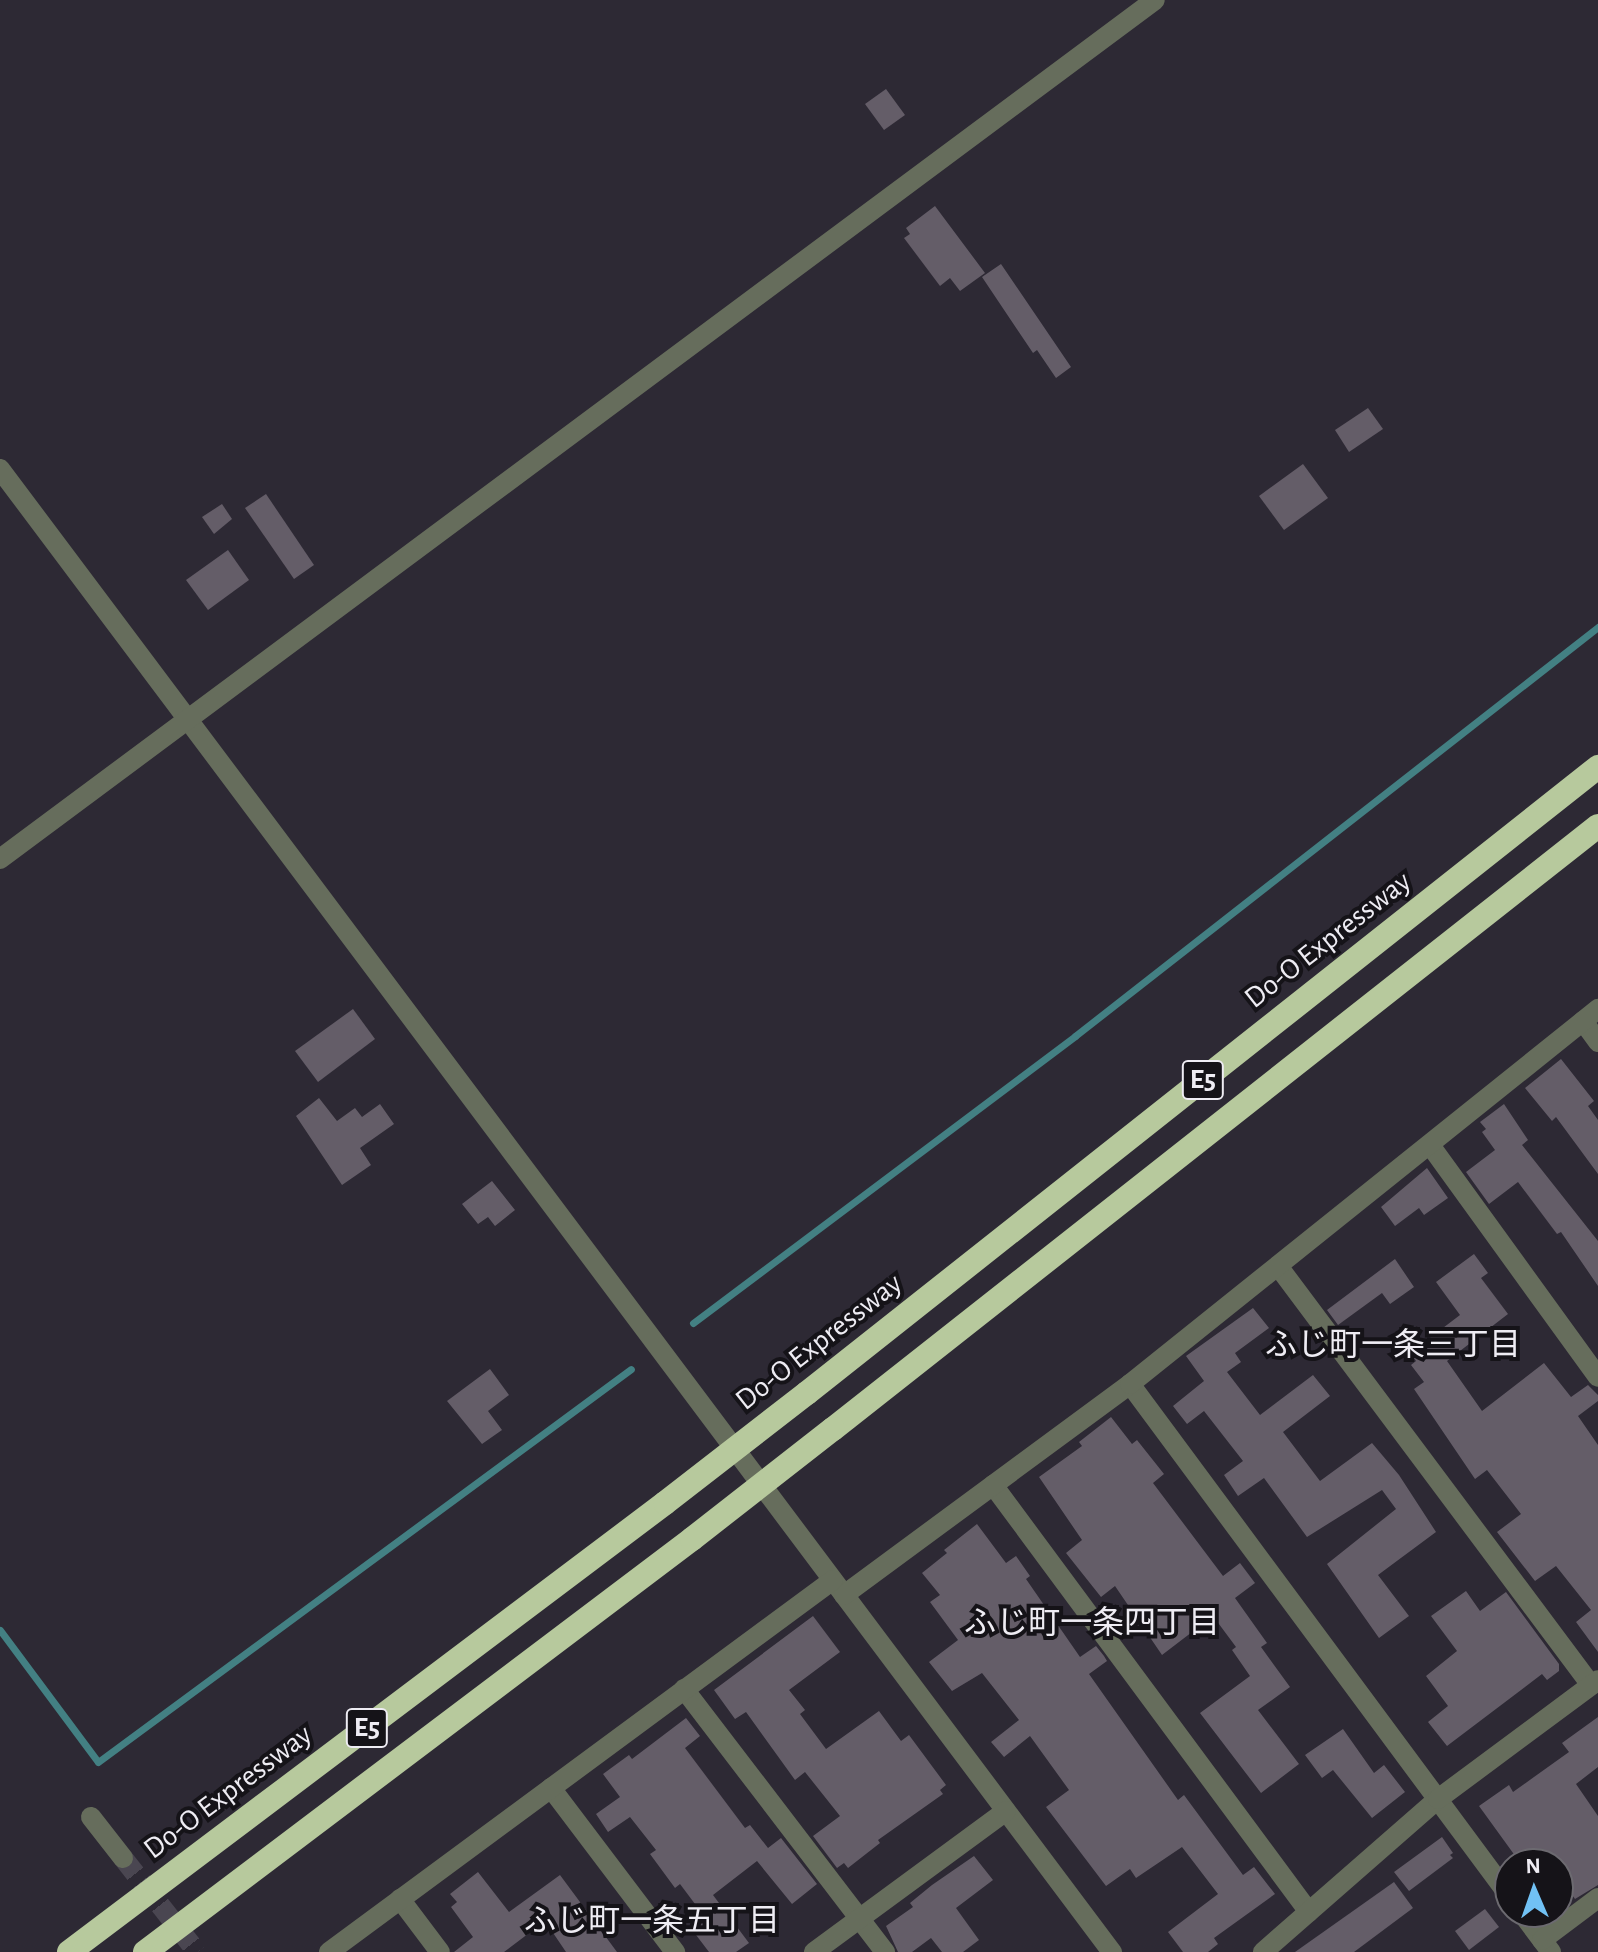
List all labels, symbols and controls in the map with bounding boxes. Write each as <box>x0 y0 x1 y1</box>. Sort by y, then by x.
street label: Do-O Expressway <box>1238 864 1418 1016</box>
road number: E5 <box>1181 1056 1225 1104</box>
street label: Do-O Expressway <box>729 1266 909 1418</box>
district label: ふじ町一条三丁目 <box>1265 1326 1521 1364</box>
district label: ふじ町一条四丁目 <box>964 1604 1220 1642</box>
road number: E5 <box>345 1704 389 1752</box>
street label: Do-O Expressway <box>137 1717 319 1867</box>
north arrow <box>1494 1848 1574 1928</box>
text: N <box>1525 1855 1541 1877</box>
district label: ふじ町一条五丁目 <box>524 1902 780 1940</box>

